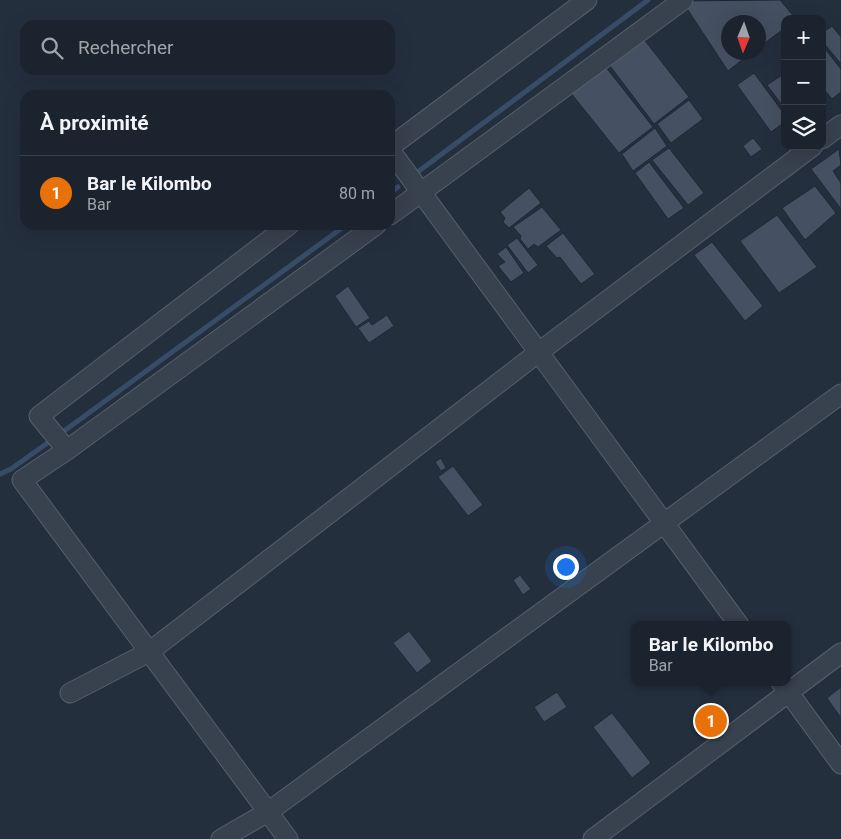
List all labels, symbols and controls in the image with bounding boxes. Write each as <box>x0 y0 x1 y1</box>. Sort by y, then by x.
north arrow <box>721 15 766 60</box>
map controls <box>781 15 826 150</box>
button: + <box>781 15 826 60</box>
search box <box>20 20 395 75</box>
icon: search <box>38 34 66 62</box>
text: Rechercher <box>78 36 173 59</box>
button: − <box>781 60 826 105</box>
button: layers <box>781 105 826 150</box>
text: À proximité <box>40 111 149 135</box>
text: Bar le Kilombo <box>87 172 212 195</box>
text: 1 <box>51 184 61 203</box>
text: 80 m <box>339 184 375 203</box>
text: Bar <box>87 195 111 214</box>
your location <box>553 554 579 580</box>
popup <box>631 621 791 686</box>
text: Bar le Kilombo <box>649 633 773 656</box>
text: Bar <box>649 656 673 675</box>
pin: 1 <box>695 702 727 740</box>

